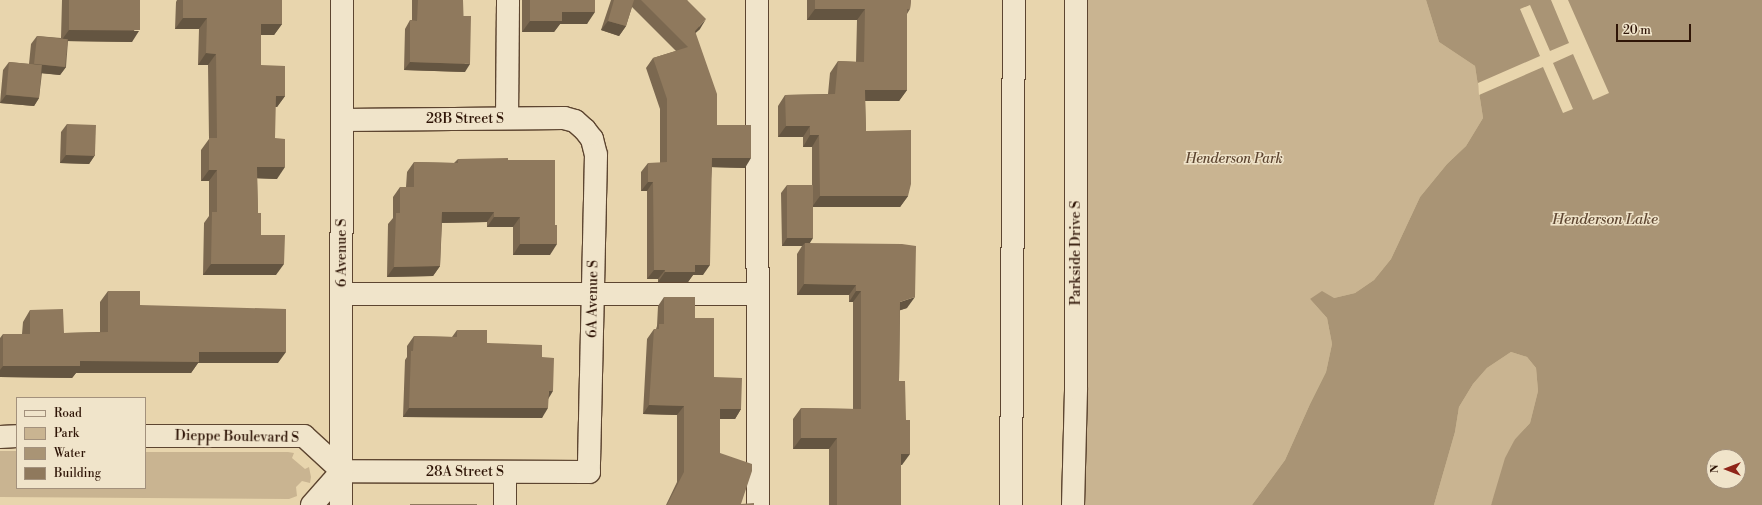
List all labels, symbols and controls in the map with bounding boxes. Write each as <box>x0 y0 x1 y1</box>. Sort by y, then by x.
scale bar <box>1618 16 1693 42</box>
text: 20 m <box>1623 23 1651 38</box>
street label: 28B Street S <box>426 111 504 127</box>
park label: Henderson Park <box>1185 151 1283 167</box>
street label: Parkside Drive S <box>1068 201 1084 305</box>
water label: Henderson Lake <box>1552 211 1658 229</box>
street label: 6 Avenue S <box>334 219 350 287</box>
street label: 6A Avenue S <box>584 260 602 338</box>
legend <box>16 397 146 489</box>
text: Road <box>54 406 82 421</box>
text: Park <box>54 426 79 441</box>
street label: Dieppe Boulevard S <box>175 428 299 446</box>
text: Water <box>54 446 86 461</box>
north arrow <box>1706 449 1746 489</box>
street label: 28A Street S <box>426 464 504 480</box>
text: N <box>1708 465 1722 473</box>
text: Building <box>54 466 101 481</box>

